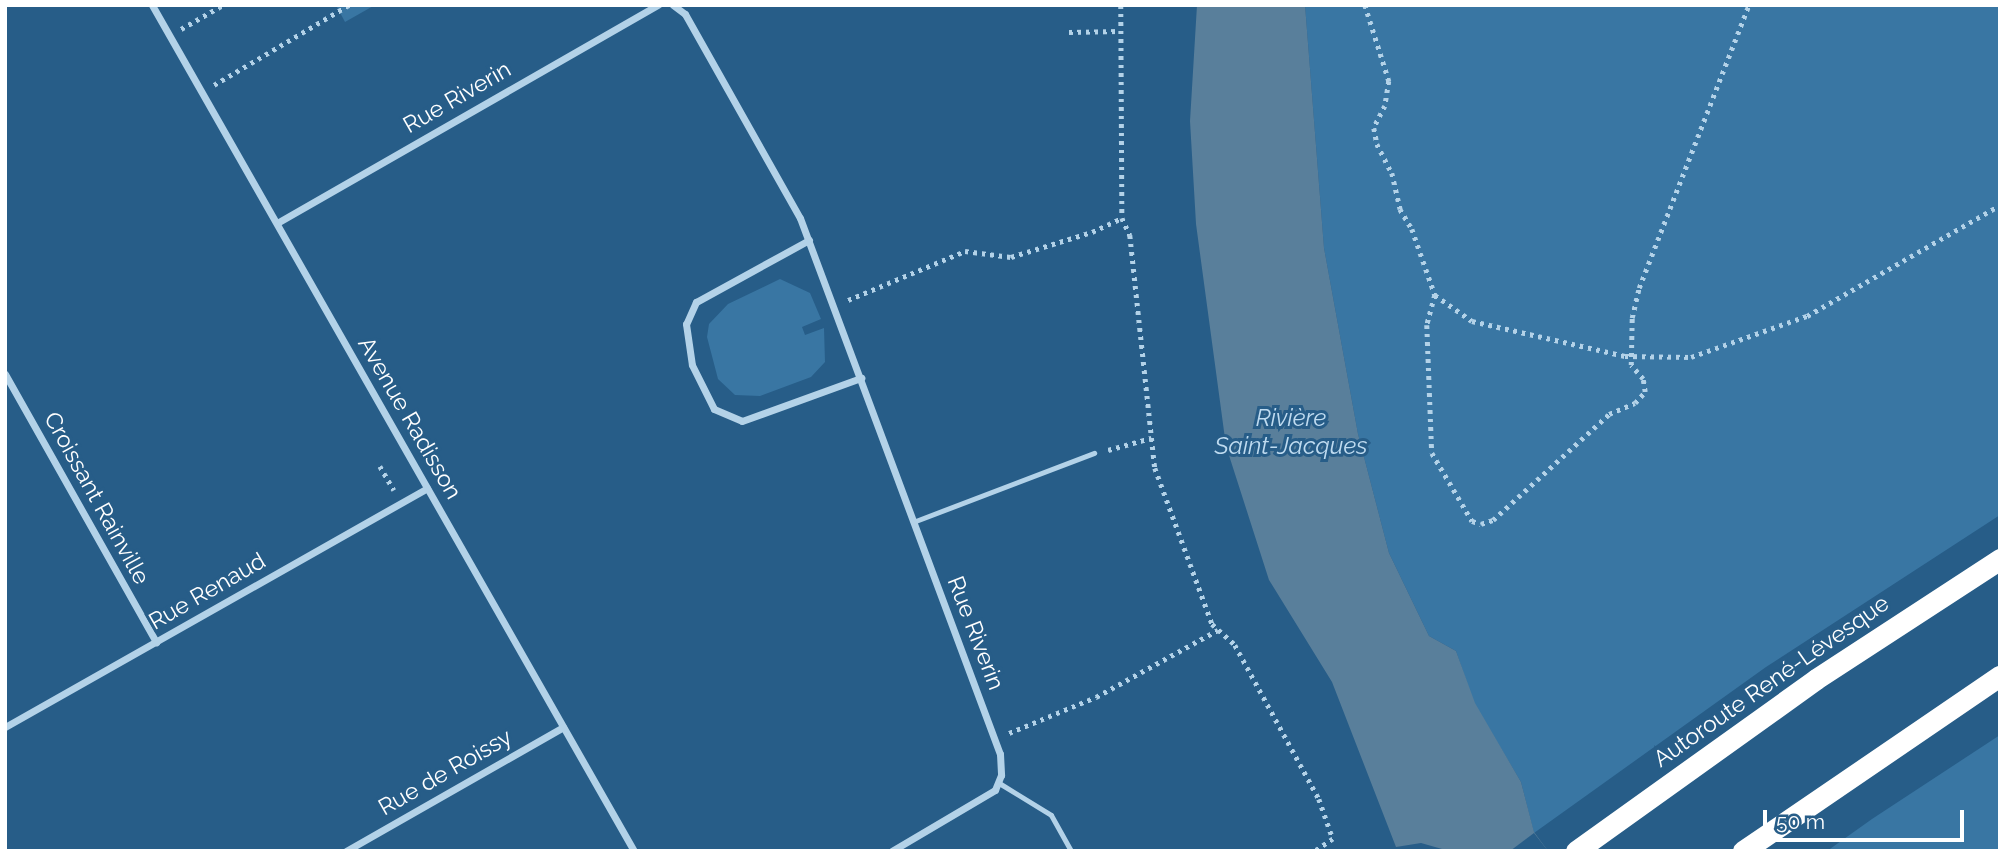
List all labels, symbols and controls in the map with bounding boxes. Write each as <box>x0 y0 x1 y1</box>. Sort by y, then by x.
street label: Rue Riverin <box>398 55 516 139</box>
street label: Avenue Radisson <box>352 332 468 504</box>
water label: Rivière Saint-Jacques <box>1215 404 1367 460</box>
street label: Croissant Rainville <box>38 407 156 589</box>
street label: Rue Renaud <box>144 547 270 635</box>
street label: Rue Riverin <box>942 572 1010 694</box>
street label: Autoroute René-Lévesque <box>1648 589 1894 773</box>
street label: Rue de Roissy <box>373 723 517 821</box>
scale bar <box>1767 796 1968 840</box>
text: 50 m <box>1776 809 1825 834</box>

